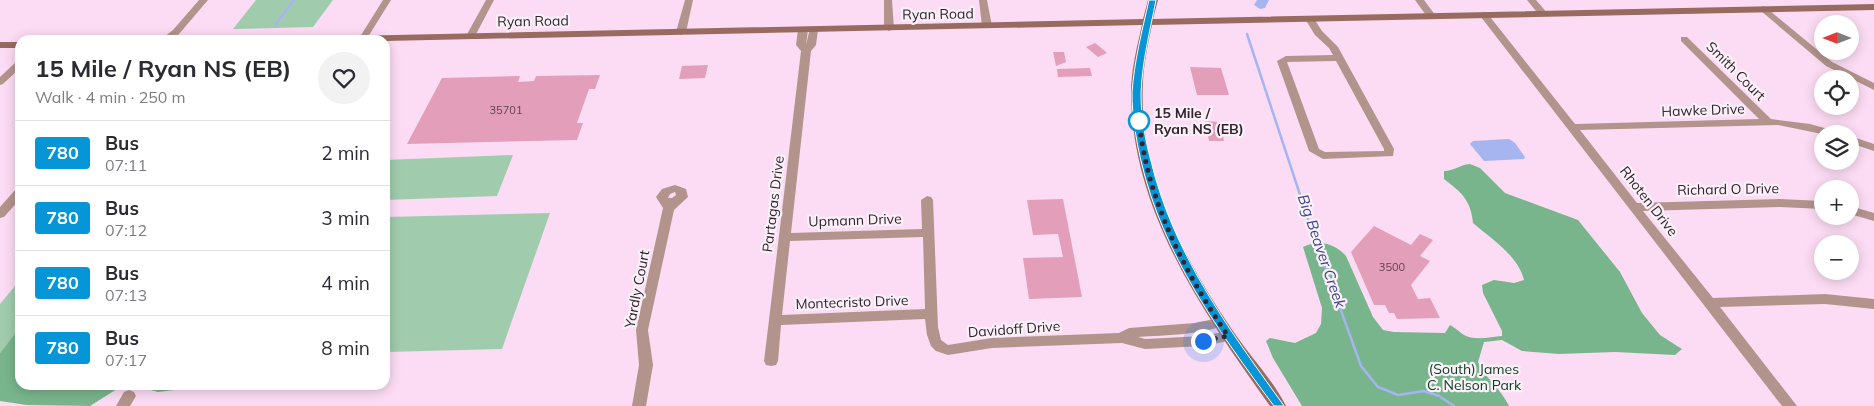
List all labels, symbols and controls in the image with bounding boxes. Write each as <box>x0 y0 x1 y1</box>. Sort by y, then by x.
street label: Ryan Road <box>902 4 974 24</box>
street label: Ryan Road <box>497 11 569 31</box>
north arrow <box>1814 15 1859 60</box>
map controls <box>1814 15 1859 280</box>
street label: Smith Court <box>1703 38 1770 105</box>
button: heart <box>318 52 370 104</box>
text: 15 Mile / Ryan NS (EB) <box>35 53 291 83</box>
button: locate <box>1814 70 1859 115</box>
text: Walk · 4 min · 250 m <box>35 87 186 107</box>
street label: Hawke Drive <box>1661 100 1745 120</box>
house number: 35701 <box>490 103 523 117</box>
place label: 15 Mile / Ryan NS (EB) <box>1154 104 1244 138</box>
marker: 15 Mile / Ryan NS (EB) <box>1128 110 1150 132</box>
button: layers <box>1814 125 1859 170</box>
text: Bus <box>105 131 139 155</box>
text: 780 <box>46 141 79 164</box>
text: 2 min <box>321 141 370 165</box>
text: 07:11 <box>105 155 147 175</box>
street label: Partagas Drive <box>758 155 788 253</box>
street label: Rhoten Drive <box>1616 162 1682 240</box>
street label: Richard O Drive <box>1677 179 1779 199</box>
button: + <box>1814 180 1859 225</box>
water label: Big Beaver Creek <box>1294 192 1351 312</box>
text: Bus <box>105 196 139 220</box>
text: 780 <box>46 206 79 229</box>
text: 3 min <box>321 206 370 230</box>
street label: Upmann Drive <box>808 209 902 231</box>
text: 07:12 <box>105 220 147 240</box>
button: − <box>1814 235 1859 280</box>
street label: Yardly Court <box>620 248 653 331</box>
house number: 3500 <box>1379 260 1406 274</box>
text: Bus <box>105 261 139 285</box>
text: 780 <box>46 271 79 294</box>
text: 4 min <box>321 271 370 295</box>
text: 07:13 <box>105 285 147 305</box>
street label: Montecristo Drive <box>795 291 909 313</box>
street label: Davidoff Drive <box>967 317 1061 341</box>
text: Bus <box>105 326 139 350</box>
your location <box>1191 329 1216 354</box>
text: 780 <box>46 336 79 359</box>
text: 8 min <box>321 336 370 360</box>
text: 07:17 <box>105 350 147 370</box>
park label: (South) James C. Nelson Park <box>1427 360 1522 394</box>

